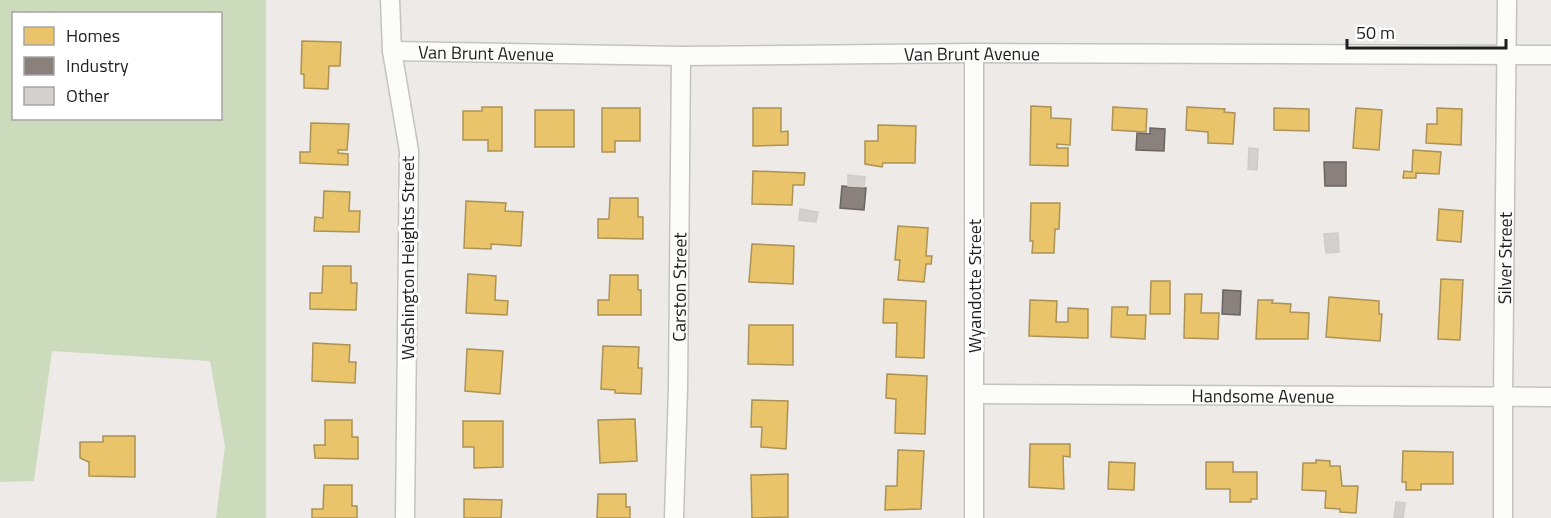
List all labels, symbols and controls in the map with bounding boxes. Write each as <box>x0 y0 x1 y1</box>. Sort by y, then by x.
legend <box>12 12 222 120</box>
scale bar <box>1347 12 1506 50</box>
text: 50 m <box>1356 19 1395 46</box>
text: Homes <box>66 22 120 49</box>
street label: Van Brunt Avenue <box>418 38 554 67</box>
street label: Van Brunt Avenue <box>904 39 1040 67</box>
text: Industry <box>66 52 129 79</box>
text: Other <box>66 82 109 109</box>
street label: Washington Heights Street <box>394 155 421 360</box>
street label: Silver Street <box>1490 211 1518 304</box>
street label: Wyandotte Street <box>961 218 988 353</box>
street label: Carston Street <box>665 232 693 342</box>
street label: Handsome Avenue <box>1192 382 1334 409</box>

